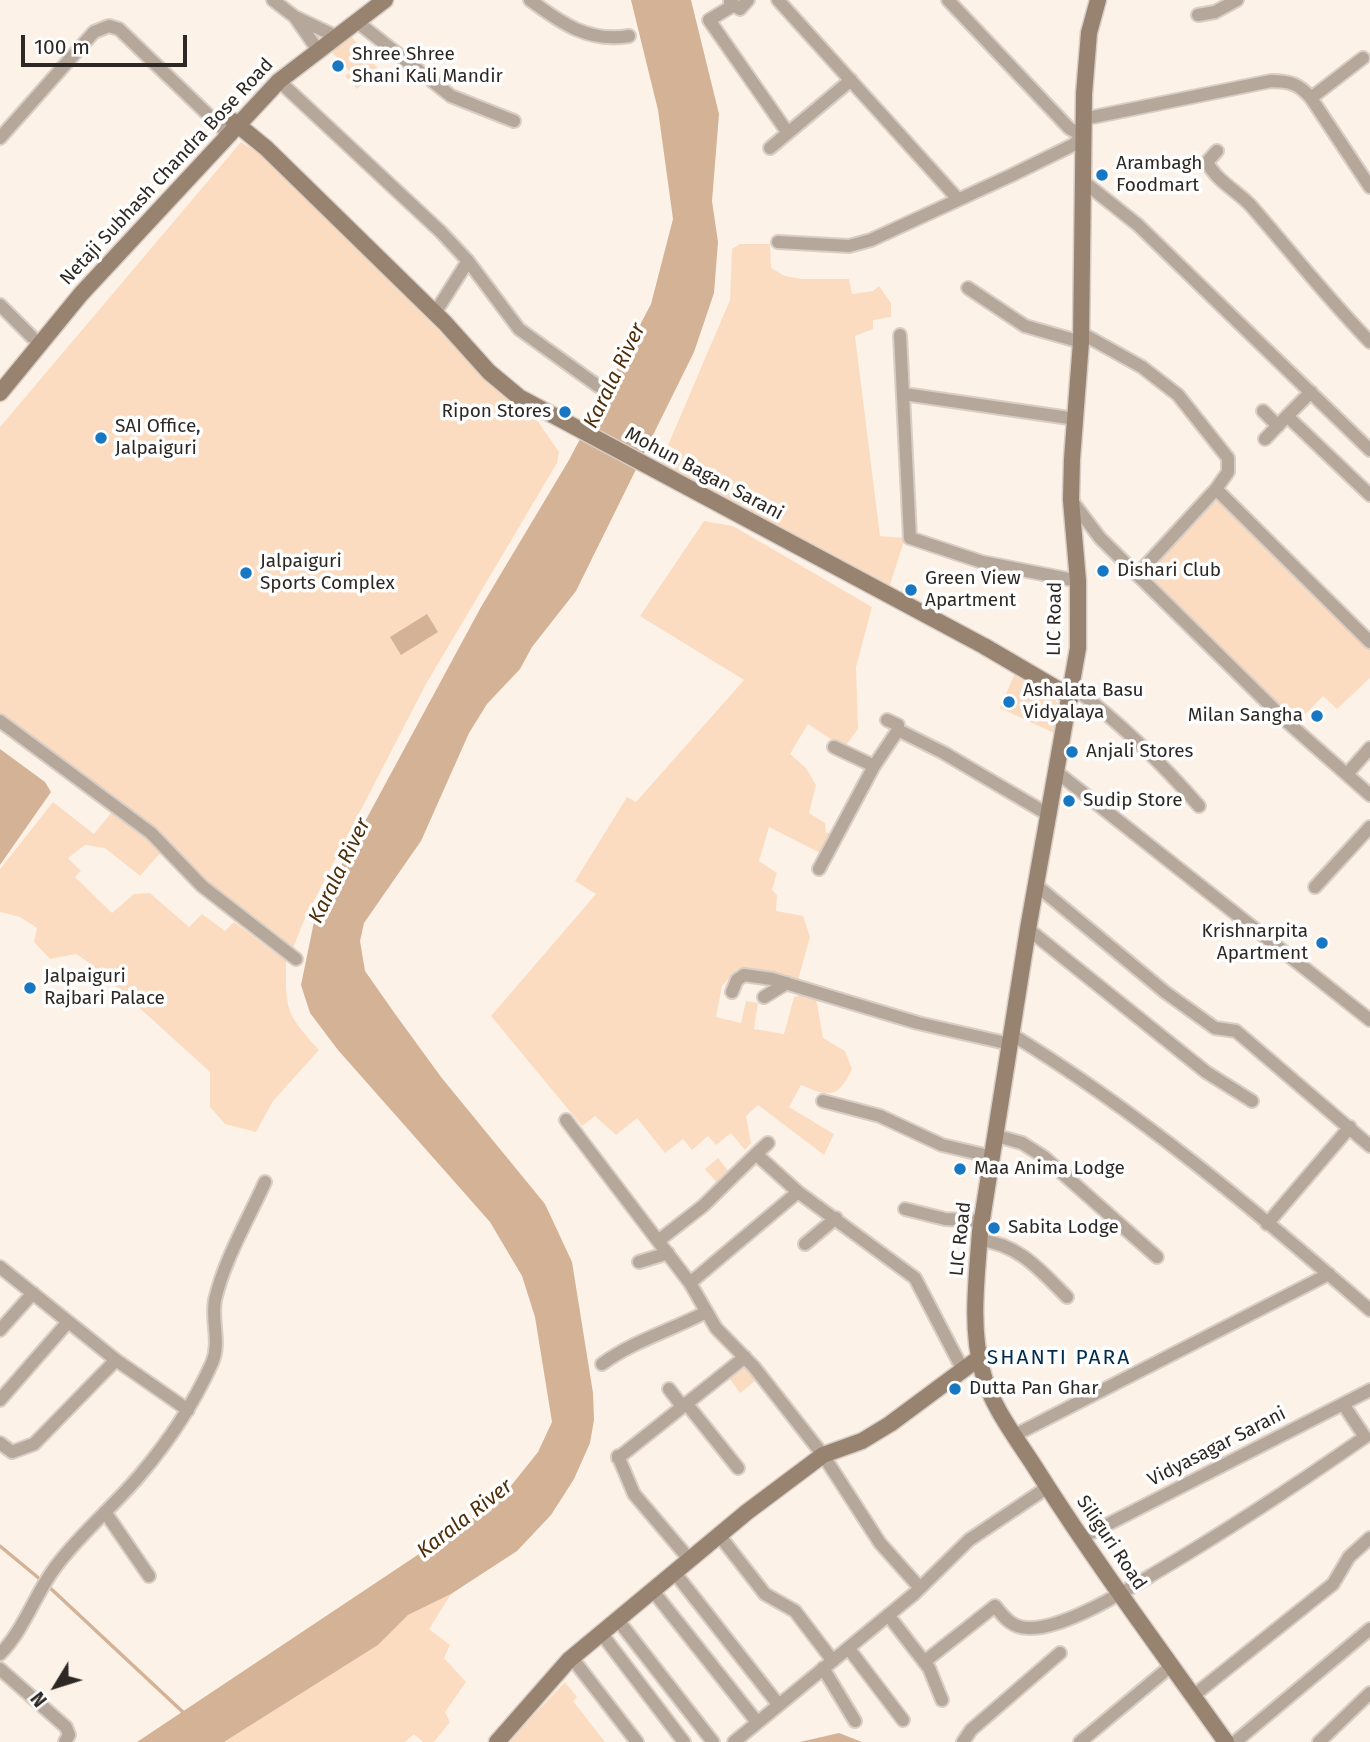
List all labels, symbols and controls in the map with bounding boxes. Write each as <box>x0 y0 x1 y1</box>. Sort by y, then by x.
scale bar <box>24 21 191 65</box>
text: 100 m <box>34 34 90 60</box>
place label: Shree Shree Shani Kali Mandir <box>352 44 503 88</box>
street label: Netaji Subhash Chandra Bose Road <box>56 54 278 290</box>
marker: Shree Shree Shani Kali Mandir <box>330 58 346 74</box>
place label: Arambagh Foodmart <box>1116 153 1202 197</box>
marker: Arambagh Foodmart <box>1094 167 1110 183</box>
water label: Karala River <box>579 319 651 433</box>
place label: Ripon Stores <box>442 401 551 423</box>
marker: Ripon Stores <box>557 404 573 420</box>
place label: SAI Office, Jalpaiguri <box>115 416 201 460</box>
street label: Mohun Bagan Sarani <box>621 423 787 525</box>
marker: SAI Office, Jalpaiguri <box>93 430 109 446</box>
place label: Jalpaiguri Sports Complex <box>260 551 395 595</box>
place label: Dishari Club <box>1117 560 1221 582</box>
marker: Dishari Club <box>1095 563 1111 579</box>
marker: Jalpaiguri Sports Complex <box>238 565 254 581</box>
place label: Green View Apartment <box>925 568 1021 612</box>
marker: Green View Apartment <box>903 582 919 598</box>
street label: LIC Road <box>1043 582 1067 656</box>
place label: Ashalata Basu Vidyalaya <box>1023 680 1144 724</box>
marker: Ashalata Basu Vidyalaya <box>1001 694 1017 710</box>
place label: Milan Sangha <box>1188 705 1303 727</box>
marker: Milan Sangha <box>1309 708 1325 724</box>
place label: Anjali Stores <box>1086 741 1193 763</box>
marker: Anjali Stores <box>1064 744 1080 760</box>
place label: Sudip Store <box>1083 790 1183 812</box>
marker: Sudip Store <box>1061 793 1077 809</box>
water label: Karala River <box>304 814 376 928</box>
place label: Krishnarpita Apartment <box>1202 921 1308 965</box>
marker: Krishnarpita Apartment <box>1314 935 1330 951</box>
place label: Jalpaiguri Rajbari Palace <box>44 966 165 1010</box>
marker: Jalpaiguri Rajbari Palace <box>22 980 38 996</box>
place label: Maa Anima Lodge <box>974 1158 1125 1180</box>
marker: Maa Anima Lodge <box>952 1161 968 1177</box>
street label: LIC Road <box>946 1201 976 1277</box>
place label: Sabita Lodge <box>1008 1217 1119 1239</box>
marker: Sabita Lodge <box>986 1220 1002 1236</box>
district label: SHANTI PARA <box>988 1345 1130 1371</box>
place label: Dutta Pan Ghar <box>969 1378 1099 1400</box>
marker: Dutta Pan Ghar <box>947 1381 963 1397</box>
street label: Vidyasagar Sarani <box>1144 1402 1290 1492</box>
water label: Karala River <box>412 1474 518 1564</box>
street label: Siliguri Road <box>1071 1491 1151 1595</box>
north arrow <box>21 1651 91 1721</box>
text: N <box>26 1687 52 1711</box>

